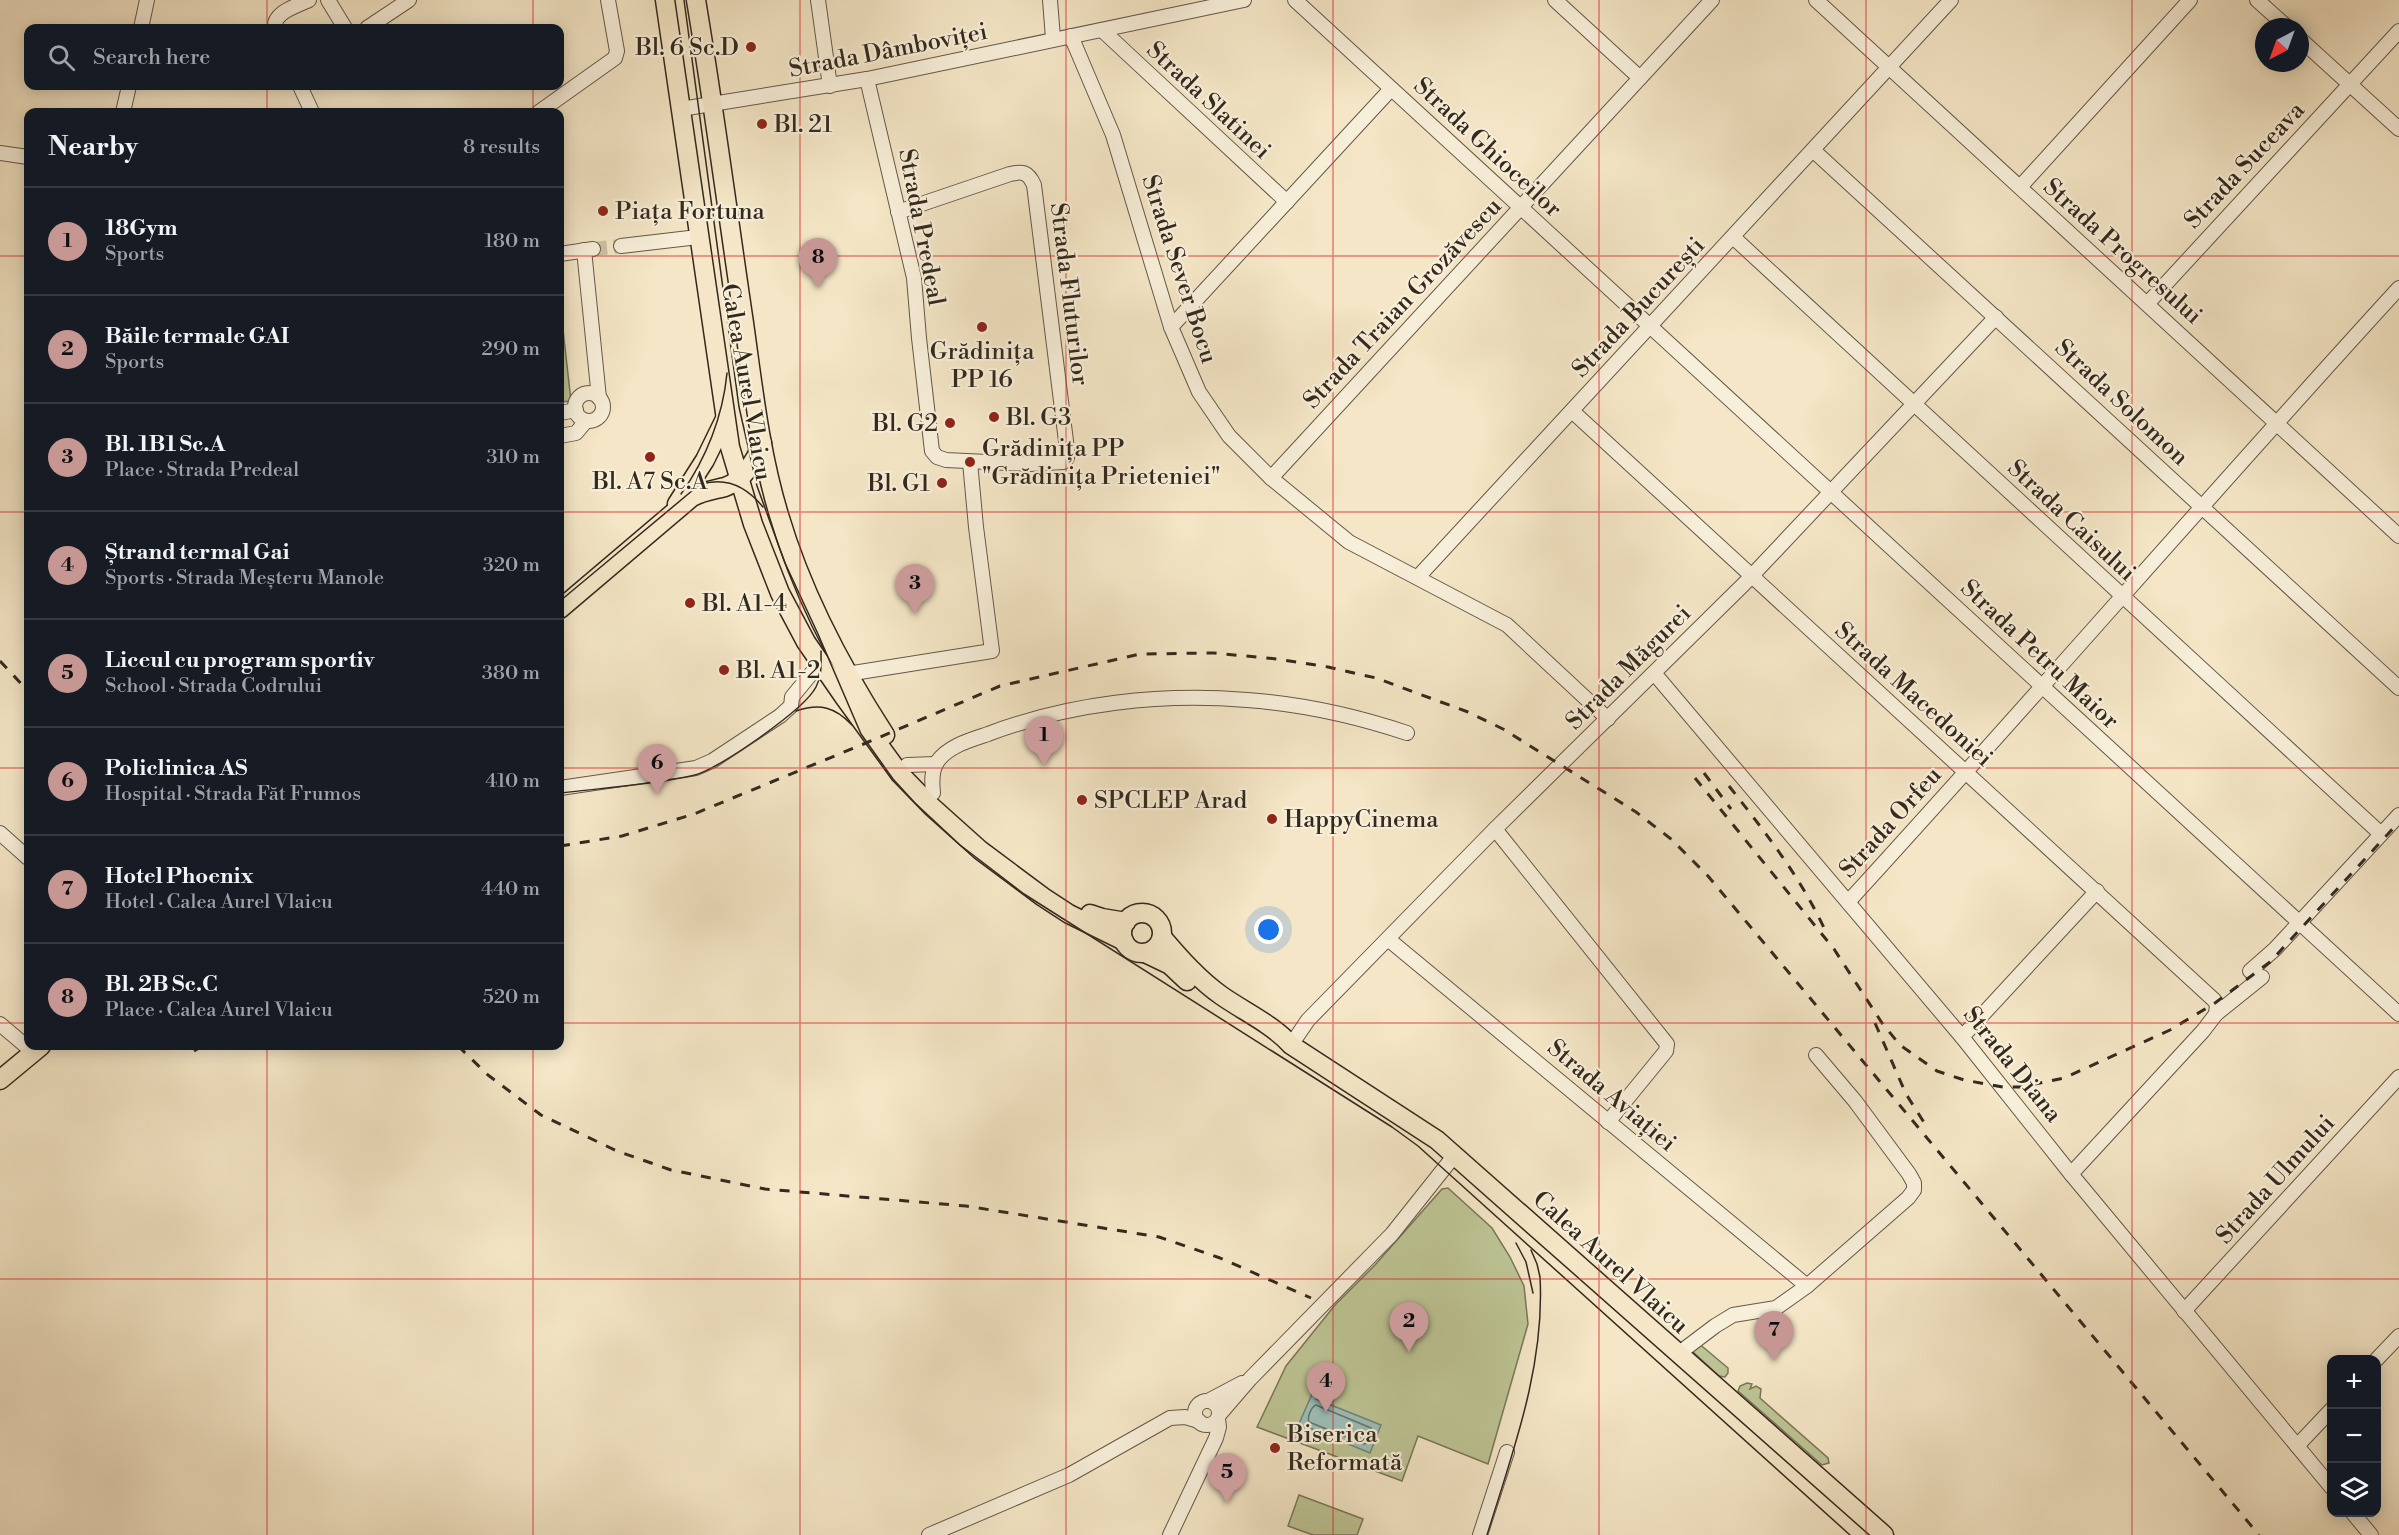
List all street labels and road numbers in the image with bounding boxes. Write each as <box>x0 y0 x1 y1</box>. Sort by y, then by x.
street label: Strada Dâmboviței <box>786 17 990 85</box>
street label: Strada Slatinei <box>1140 35 1277 166</box>
street label: Strada Ghioceilor <box>1407 71 1568 224</box>
street label: Strada Suceava <box>2178 95 2312 236</box>
street label: Strada Predeal <box>891 146 951 308</box>
street label: Strada Sever Bocu <box>1134 171 1224 368</box>
street label: Strada Progresului <box>2037 172 2208 331</box>
street label: Strada Traian Grozăvescu <box>1297 192 1509 415</box>
street label: Strada Fluturilor <box>1043 201 1095 387</box>
street label: Strada București <box>1566 231 1712 384</box>
street label: Calea Aurel Vlaicu <box>714 281 778 483</box>
street label: Strada Solomon <box>2048 333 2194 472</box>
street label: Strada Caisului <box>2001 454 2142 588</box>
street label: Strada Petru Maior <box>1954 574 2125 736</box>
street label: Strada Măgurei <box>1560 599 1698 737</box>
street label: Strada Macedoniei <box>1828 616 1999 774</box>
street label: Strada Orfeu <box>1833 761 1949 884</box>
street label: Strada Diana <box>1956 1001 2069 1129</box>
street label: Strada Aviației <box>1541 1033 1682 1158</box>
street label: Strada Ulmului <box>2210 1109 2342 1250</box>
street label: Calea Aurel Vlaicu <box>1526 1185 1695 1341</box>

